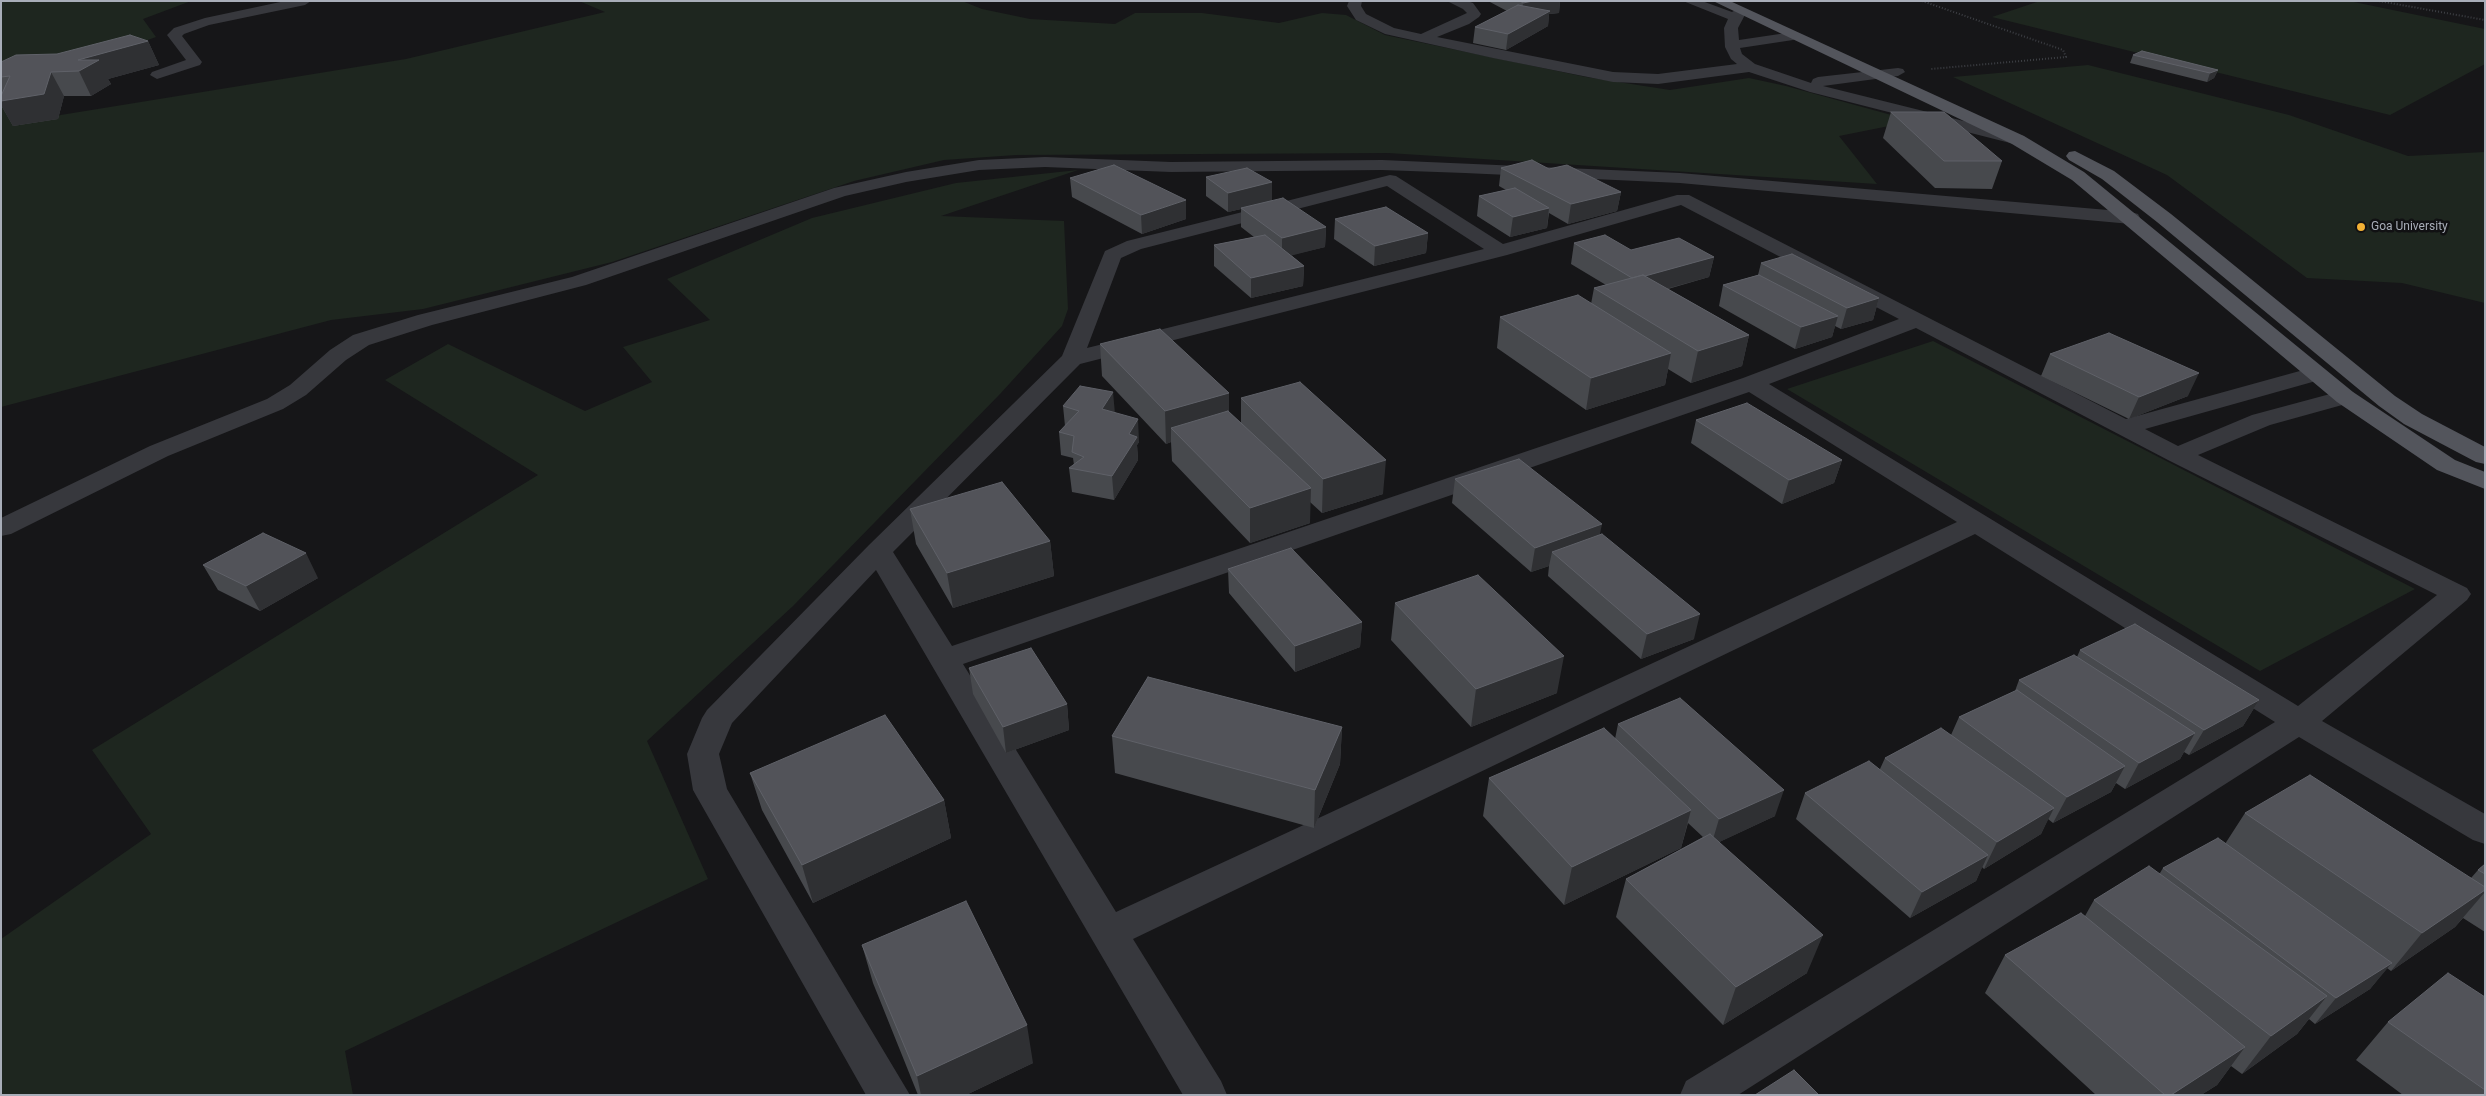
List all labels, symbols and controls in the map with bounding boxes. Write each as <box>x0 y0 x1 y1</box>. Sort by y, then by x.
place label: Goa University <box>2371 220 2448 234</box>
marker: Goa University <box>2355 221 2367 233</box>

